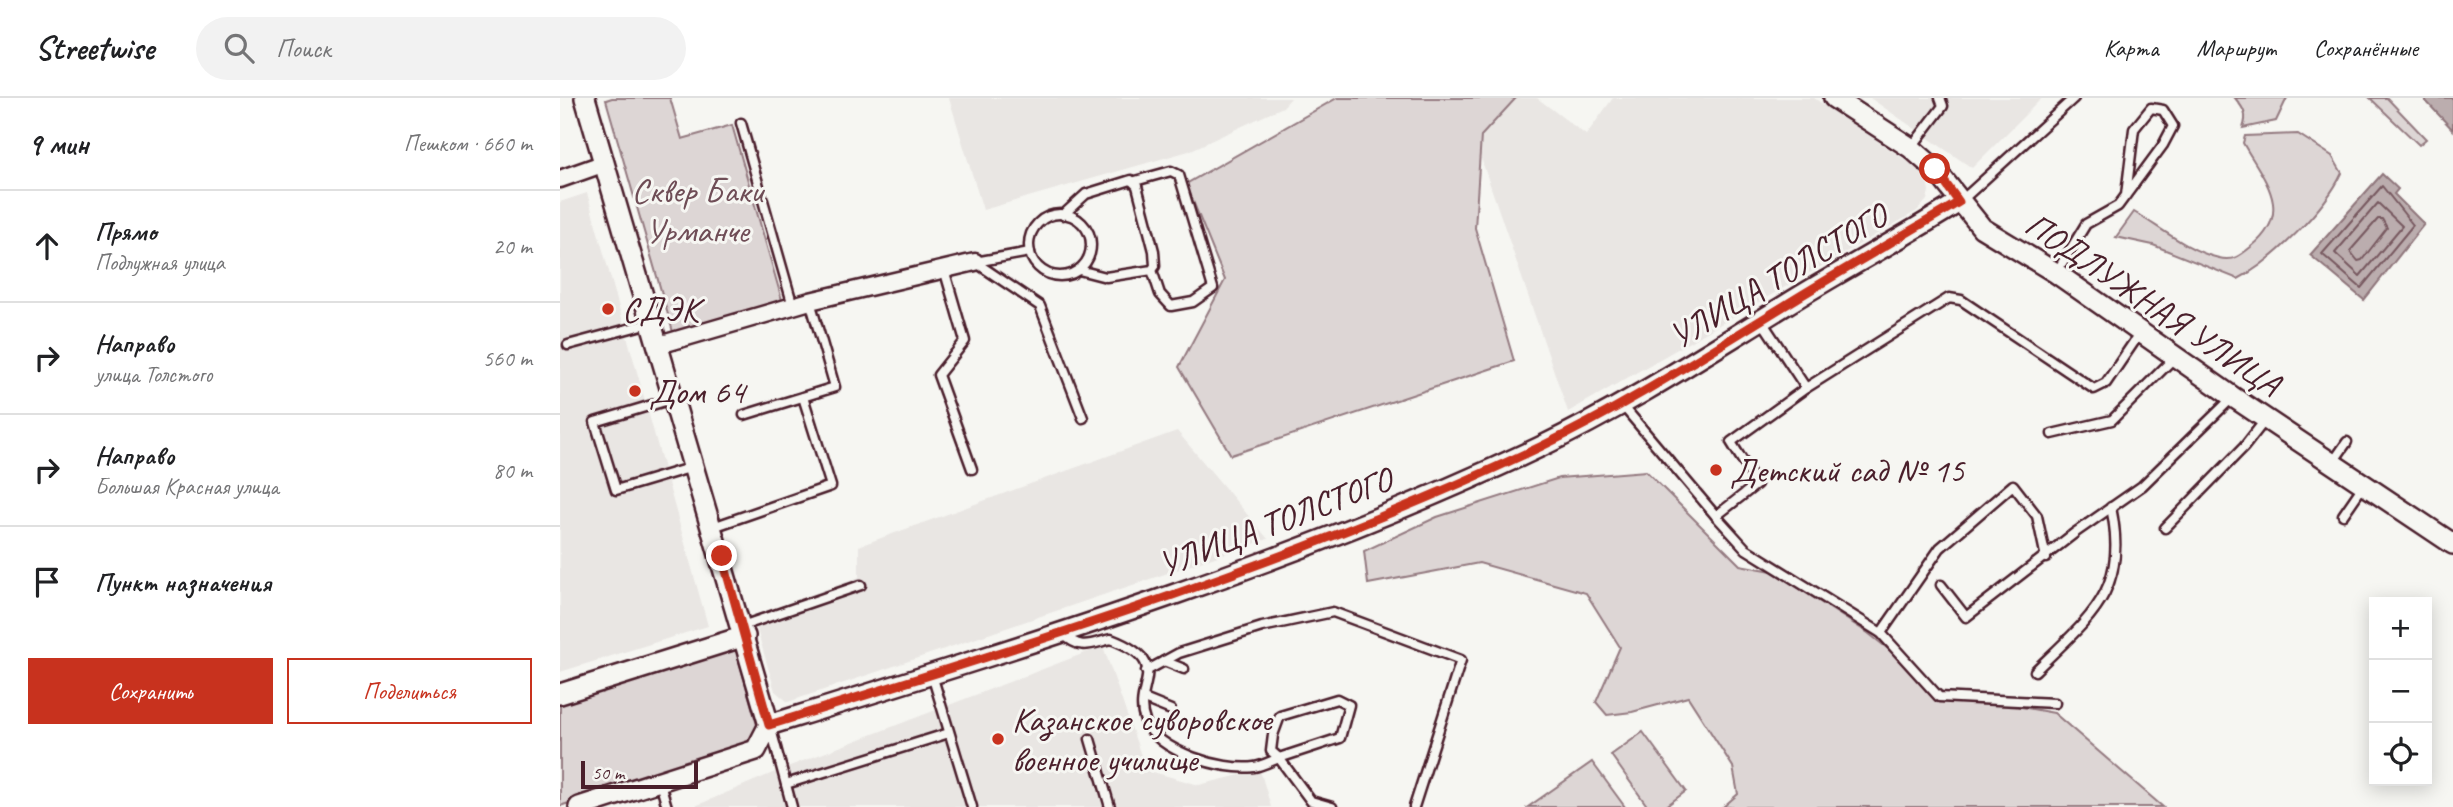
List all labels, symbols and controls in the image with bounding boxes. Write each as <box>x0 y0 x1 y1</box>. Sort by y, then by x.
search box <box>196 17 686 80</box>
text: Streetwise <box>35 27 154 69</box>
icon: search <box>220 29 258 67</box>
text: Поиск <box>276 32 331 65</box>
text: Карта <box>2104 33 2159 63</box>
text: Маршрут <box>2197 33 2276 63</box>
text: Сохранённые <box>2314 33 2418 63</box>
text: 9 мин <box>28 125 89 163</box>
text: Пешком · 660 m <box>404 129 532 158</box>
route start <box>1919 153 1950 184</box>
park label: Сквер Баки Урманче <box>632 168 766 253</box>
street label: УЛИЦА ТОЛСТОГО <box>1661 191 1898 359</box>
street label: ПОДЛУЖНАЯ УЛИЦА <box>2017 202 2291 407</box>
text: Прямо <box>95 215 157 248</box>
icon: ahead <box>28 227 66 265</box>
text: 20 m <box>493 232 532 261</box>
text: Подлужная улица <box>95 248 225 277</box>
place label: СДЭК <box>622 287 705 332</box>
marker: СДЭК <box>600 301 616 317</box>
text: Направо <box>95 327 174 360</box>
icon: right <box>28 339 66 377</box>
text: 560 m <box>483 344 532 373</box>
text: улица Толстого <box>95 360 212 389</box>
place label: Дом 64 <box>649 369 748 414</box>
marker: Дом 64 <box>627 383 643 399</box>
text: Направо <box>95 439 174 472</box>
place label: Детский сад № 15 <box>1730 448 1967 493</box>
icon: right <box>28 451 66 489</box>
text: 80 m <box>493 456 532 485</box>
street label: УЛИЦА ТОЛСТОГО <box>1152 456 1401 587</box>
marker: Детский сад № 15 <box>1708 462 1724 478</box>
text: Большая Красная улица <box>95 472 279 501</box>
route end <box>706 540 737 571</box>
icon: arrive <box>28 563 66 601</box>
text: Пункт назначения <box>95 566 271 599</box>
map controls <box>2369 597 2432 786</box>
button: + <box>2369 597 2432 660</box>
button: Сохранить <box>28 658 273 724</box>
button: Поделиться <box>287 658 532 724</box>
button: − <box>2369 660 2432 723</box>
place label: Казанское суворовское военное училище <box>1012 697 1274 782</box>
button: locate <box>2369 723 2432 786</box>
marker: Казанское суворовское военное училище <box>990 731 1006 747</box>
scale bar <box>581 758 698 790</box>
text: 50 m <box>592 761 624 785</box>

